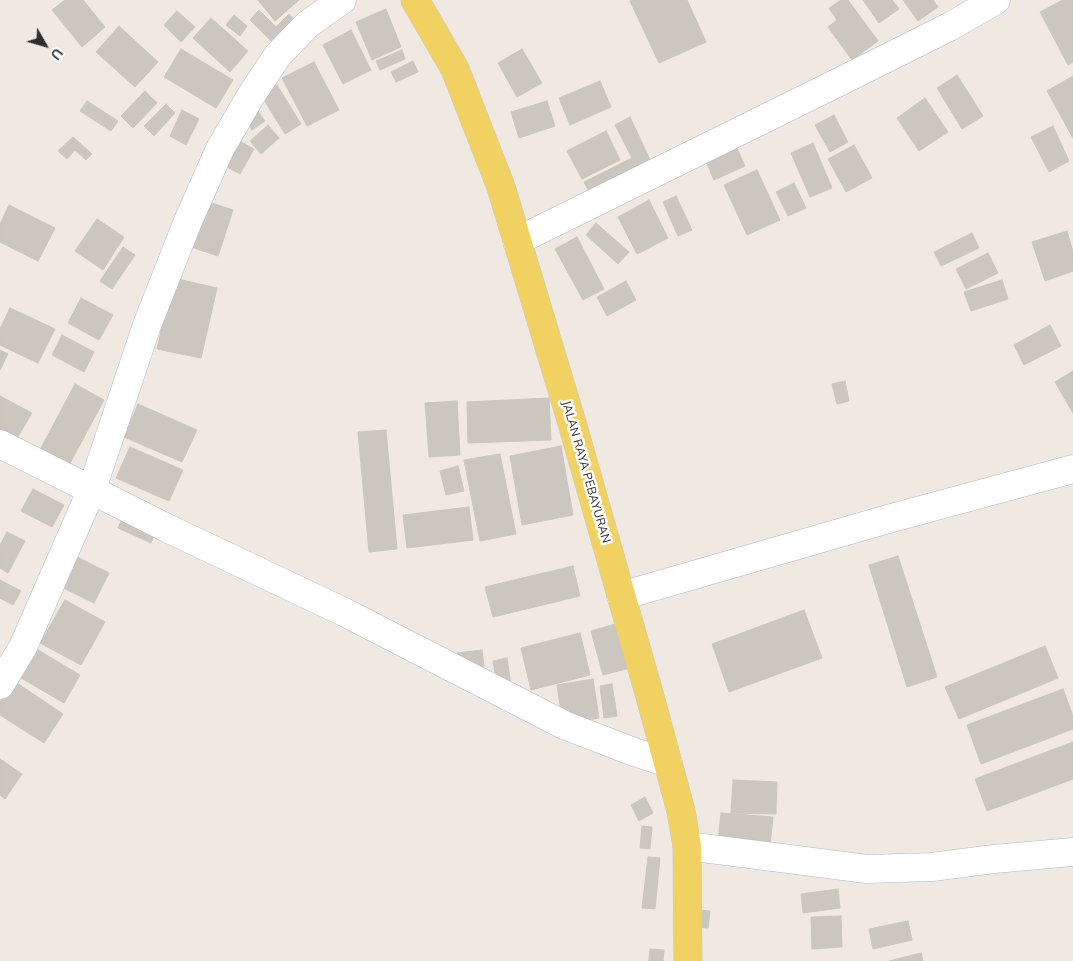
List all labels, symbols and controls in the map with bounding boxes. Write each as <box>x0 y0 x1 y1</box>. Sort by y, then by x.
north arrow <box>20 20 70 70</box>
text: U <box>47 45 67 64</box>
street label: JALAN RAYA PEBAYURAN <box>559 399 613 545</box>

